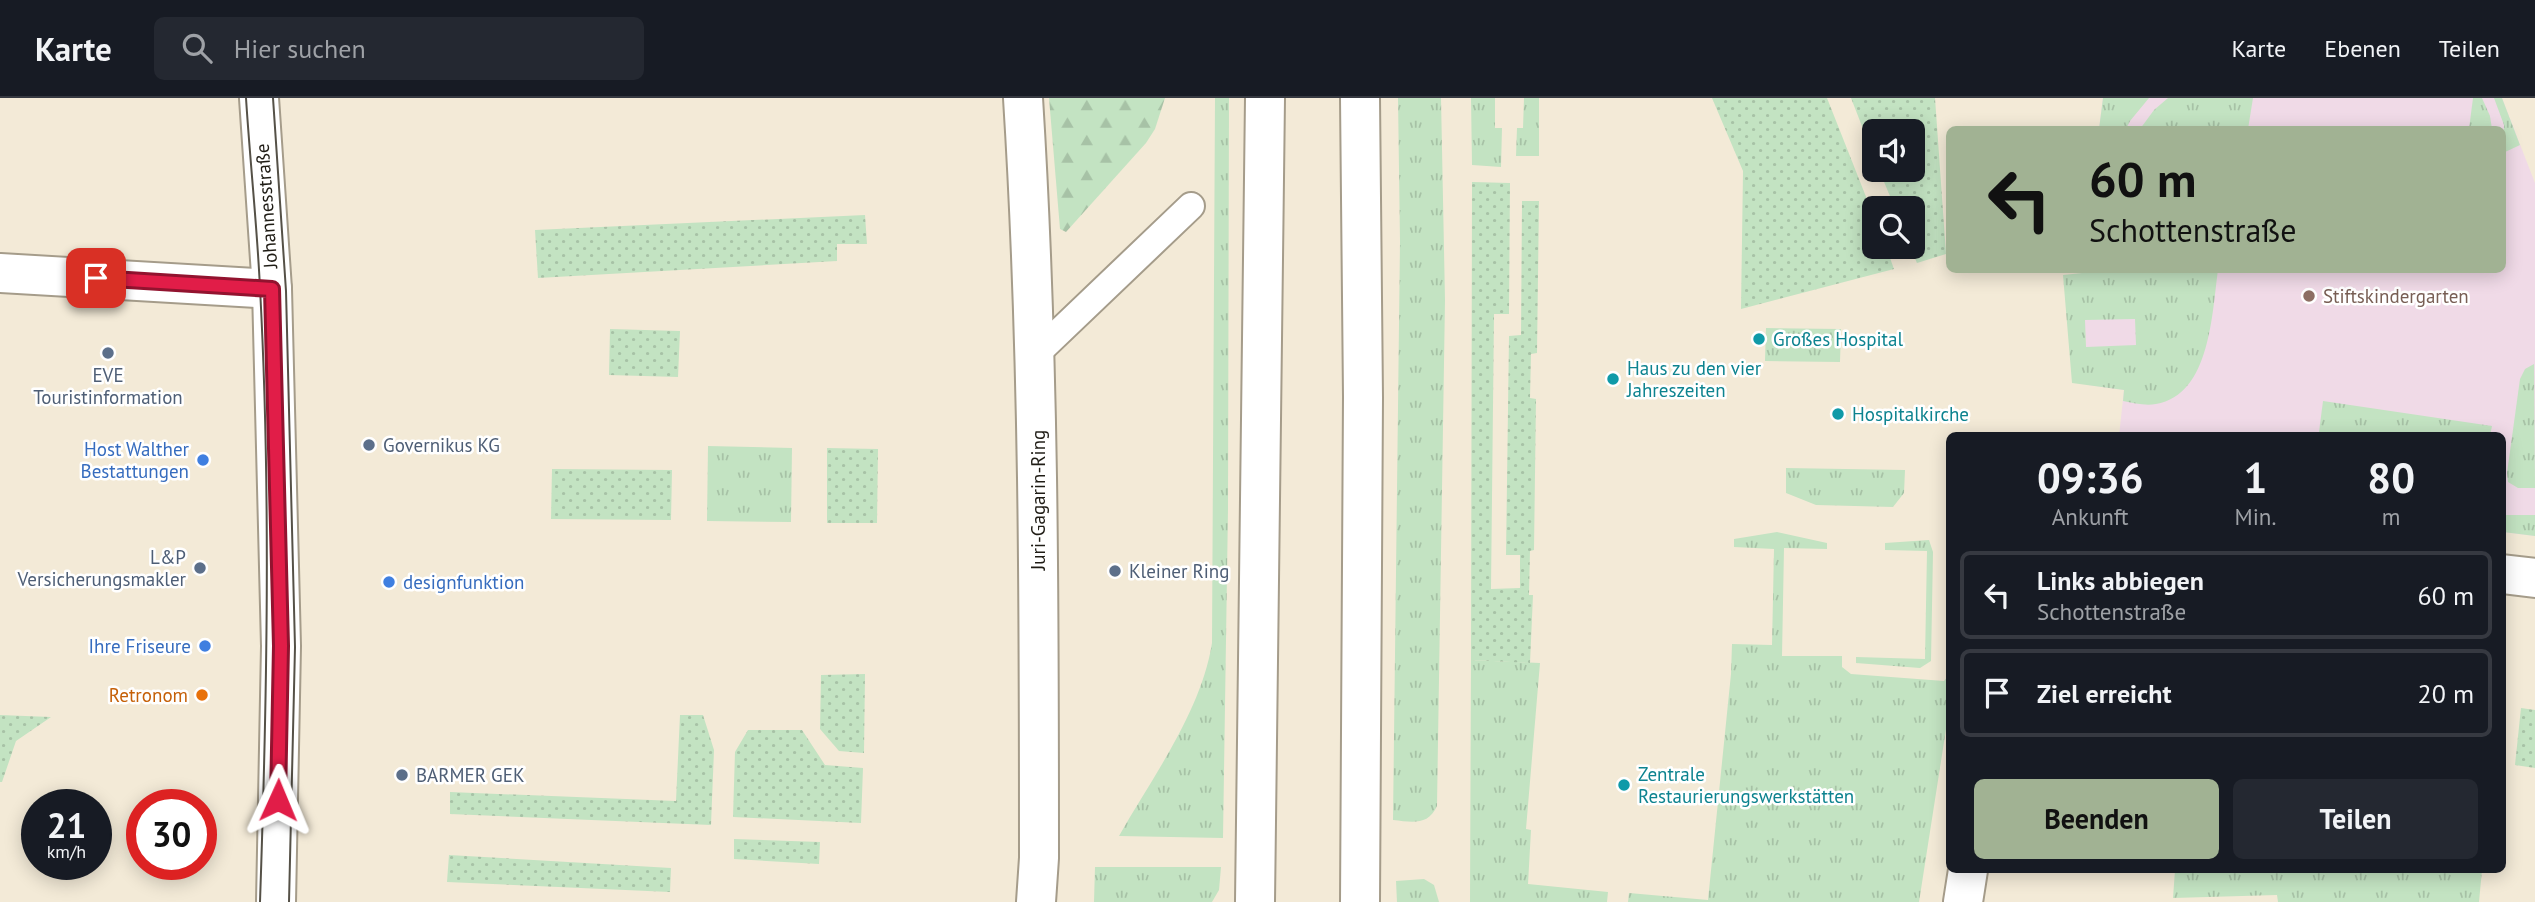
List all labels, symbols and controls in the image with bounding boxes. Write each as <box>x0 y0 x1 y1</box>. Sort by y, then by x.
search box <box>154 17 644 80</box>
text: Karte <box>35 27 112 70</box>
icon: search <box>178 29 216 67</box>
text: Hier suchen <box>234 32 366 65</box>
text: Karte <box>2232 33 2286 64</box>
text: Ebenen <box>2324 33 2401 64</box>
text: Teilen <box>2439 33 2500 64</box>
map controls <box>1862 119 1925 259</box>
button: sound <box>1862 119 1925 182</box>
street label: Johannesstraße <box>250 143 282 270</box>
text: 60 m <box>2089 147 2196 211</box>
icon: left <box>1974 154 2065 245</box>
button: search <box>1862 196 1925 259</box>
text: Schottenstraße <box>2089 209 2296 251</box>
pin <box>66 248 126 308</box>
icon: arrive <box>77 259 115 297</box>
place label: Stiftskindergarten <box>2323 284 2469 308</box>
marker: Stiftskindergarten <box>2301 288 2317 304</box>
place label: Großes Hospital <box>1773 327 1903 351</box>
marker: Großes Hospital <box>1751 331 1767 347</box>
marker: EVE Touristinformation <box>100 345 116 361</box>
place label: Haus zu den vier Jahreszeiten <box>1626 356 1762 402</box>
place label: EVE Touristinformation <box>33 363 183 409</box>
marker: Haus zu den vier Jahreszeiten <box>1605 371 1621 387</box>
place label: Hospitalkirche <box>1852 402 1969 426</box>
marker: Hospitalkirche <box>1830 406 1846 422</box>
street label: Juri-Gagarin-Ring <box>1026 430 1050 571</box>
place label: Governikus KG <box>383 433 500 457</box>
place label: Host Walther Bestattungen <box>81 437 190 483</box>
marker: Governikus KG <box>361 437 377 453</box>
text: 09:36 <box>2037 450 2144 505</box>
text: 1 <box>2244 450 2267 505</box>
text: 80 <box>2367 450 2415 505</box>
marker: Host Walther Bestattungen <box>195 452 211 468</box>
text: Ankunft <box>2052 502 2129 531</box>
text: Min. <box>2235 502 2276 531</box>
text: m <box>2382 502 2401 531</box>
place label: L&P Versicherungsmakler <box>17 545 187 591</box>
place label: Kleiner Ring <box>1129 559 1229 583</box>
marker: L&P Versicherungsmakler <box>192 560 208 576</box>
marker: Kleiner Ring <box>1107 563 1123 579</box>
text: Links abbiegen <box>2037 564 2204 597</box>
place label: designfunktion <box>403 570 524 594</box>
marker: designfunktion <box>381 574 397 590</box>
icon: left <box>1978 576 2016 614</box>
text: 60 m <box>2418 579 2474 612</box>
text: Schottenstraße <box>2037 597 2186 626</box>
place label: Ihre Friseure <box>89 634 191 658</box>
marker: Ihre Friseure <box>197 638 213 654</box>
icon: arrive <box>1978 674 2016 712</box>
text: Ziel erreicht <box>2037 677 2172 710</box>
text: 20 m <box>2418 677 2474 710</box>
place label: Retronom <box>109 683 188 707</box>
marker: Retronom <box>194 687 210 703</box>
place label: Zentrale Restaurierungswerkstätten <box>1638 762 1854 808</box>
position arrow <box>241 763 315 837</box>
place label: BARMER GEK <box>416 763 525 787</box>
marker: BARMER GEK <box>394 767 410 783</box>
marker: Zentrale Restaurierungswerkstätten <box>1616 777 1632 793</box>
button: Beenden <box>1974 779 2219 859</box>
button: Teilen <box>2233 779 2478 859</box>
speed limit sign: 30 <box>126 789 217 880</box>
text: 21 <box>47 802 86 848</box>
text: km/h <box>47 840 86 863</box>

